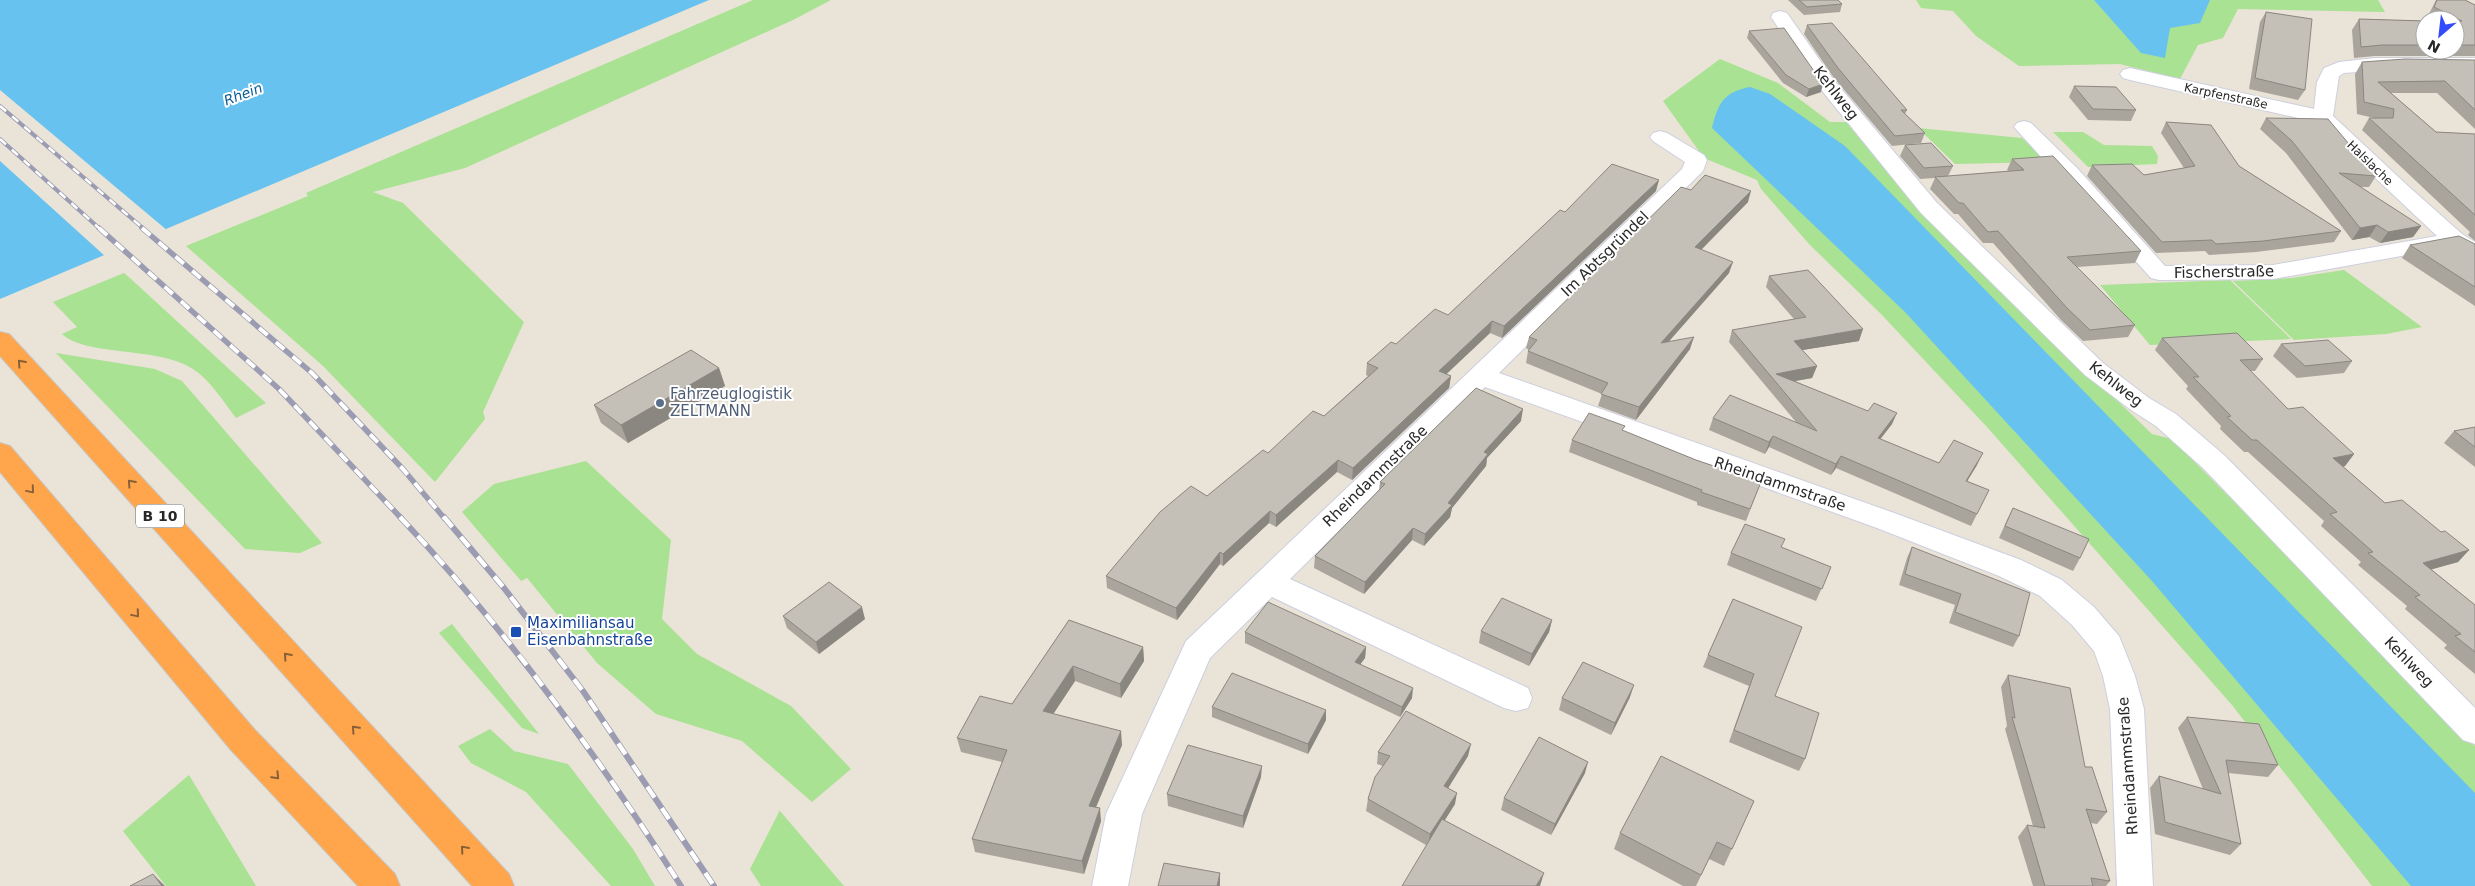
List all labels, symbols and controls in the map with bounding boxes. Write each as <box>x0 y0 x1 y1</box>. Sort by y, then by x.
north arrow <box>2415 10 2465 60</box>
text: N <box>2425 37 2443 56</box>
street label: Kehlweg <box>1810 63 1862 123</box>
water label: Rhein <box>221 79 265 109</box>
street label: Karpfenstraße <box>2183 80 2269 112</box>
street label: Halslache <box>2344 138 2396 188</box>
street label: Im Abtsgründel <box>1557 208 1653 300</box>
street label: Fischerstraße <box>2174 262 2274 282</box>
street label: Kehlweg <box>2086 358 2146 410</box>
one-way arrow <box>18 360 27 369</box>
place label: Fahrzeuglogistik ZELTMANN <box>670 385 792 420</box>
marker: Fahrzeuglogistik ZELTMANN <box>654 397 666 409</box>
street label: Rheindammstraße <box>1319 421 1431 531</box>
street label: Rheindammstraße <box>1712 453 1848 515</box>
one-way arrow <box>127 480 136 489</box>
one-way arrow <box>26 484 35 493</box>
road number: B 10 <box>136 504 184 528</box>
one-way arrow <box>131 608 140 617</box>
place label: Maximiliansau Eisenbahnstraße <box>527 614 653 649</box>
marker: Maximiliansau Eisenbahnstraße <box>509 625 523 639</box>
street label: Kehlweg <box>2381 633 2437 691</box>
one-way arrow <box>284 652 293 661</box>
street label: Rheindammstraße <box>2114 696 2142 836</box>
one-way arrow <box>352 726 361 735</box>
one-way arrow <box>271 770 280 779</box>
one-way arrow <box>461 846 470 855</box>

